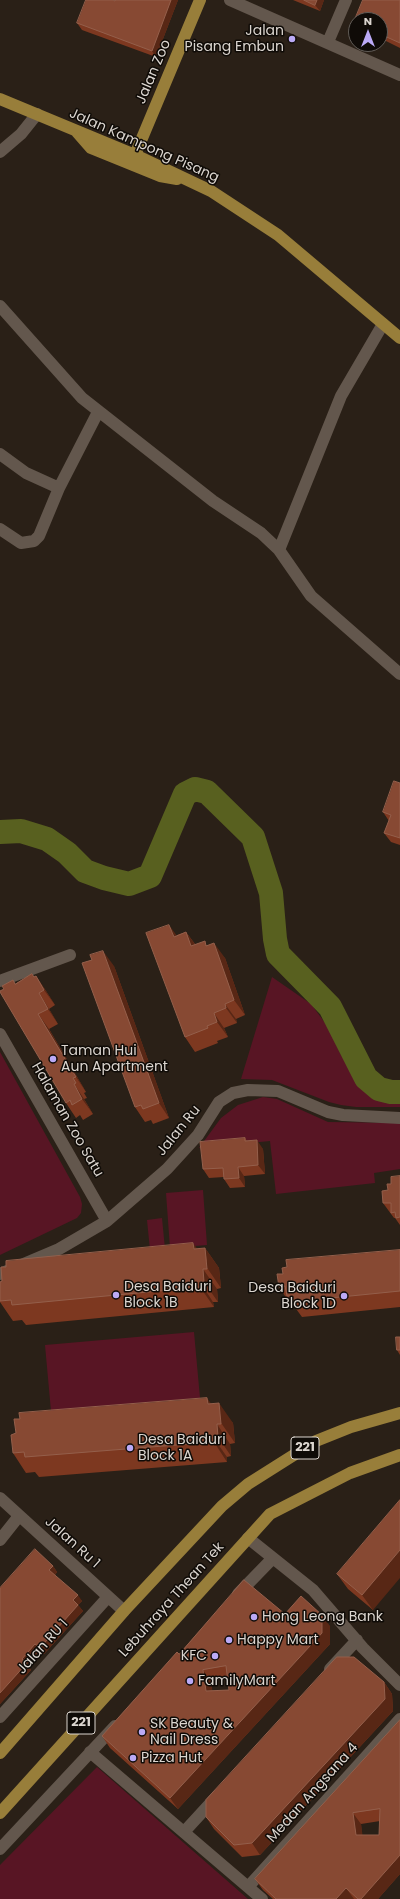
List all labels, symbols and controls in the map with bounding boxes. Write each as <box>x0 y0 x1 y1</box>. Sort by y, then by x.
north arrow <box>348 12 388 52</box>
text: N <box>364 13 372 29</box>
place label: Jalan Pisang Embun <box>185 23 284 56</box>
marker: Jalan Pisang Embun <box>287 34 297 44</box>
street label: Jalan Zoo <box>133 37 175 107</box>
street label: Jalan Kampong Pisang <box>67 105 221 187</box>
place label: Taman Hui Aun Apartment <box>61 1043 168 1076</box>
marker: Taman Hui Aun Apartment <box>48 1054 58 1064</box>
street label: Halaman Zoo Satu <box>27 1060 107 1180</box>
street label: Jalan Ru <box>154 1102 204 1160</box>
place label: Desa Baiduri Block 1B <box>124 1279 212 1312</box>
place label: Desa Baiduri Block 1D <box>248 1280 336 1312</box>
marker: Desa Baiduri Block 1B <box>111 1290 121 1300</box>
marker: Desa Baiduri Block 1D <box>339 1291 349 1301</box>
place label: Desa Baiduri Block 1A <box>138 1432 226 1464</box>
road number: 221 <box>291 1437 319 1459</box>
marker: Desa Baiduri Block 1A <box>125 1443 135 1453</box>
street label: Jalan Ru 1 <box>41 1514 103 1572</box>
street label: Lebuhraya Thean Tek <box>116 1539 228 1661</box>
place label: Hong Leong Bank <box>262 1609 383 1625</box>
marker: Hong Leong Bank <box>249 1612 259 1622</box>
street label: Jalan RU 1 <box>14 1616 72 1678</box>
place label: Happy Mart <box>237 1632 319 1648</box>
marker: Happy Mart <box>224 1635 234 1645</box>
place label: KFC <box>181 1648 207 1664</box>
marker: KFC <box>210 1651 220 1661</box>
place label: FamilyMart <box>198 1673 276 1689</box>
marker: FamilyMart <box>185 1676 195 1686</box>
road number: 221 <box>67 1712 95 1734</box>
place label: SK Beauty & Nail Dress <box>150 1716 233 1748</box>
marker: SK Beauty & Nail Dress <box>137 1727 147 1737</box>
street label: Medan Angsana 4 <box>264 1740 362 1846</box>
place label: Pizza Hut <box>141 1750 202 1766</box>
marker: Pizza Hut <box>128 1753 138 1763</box>

